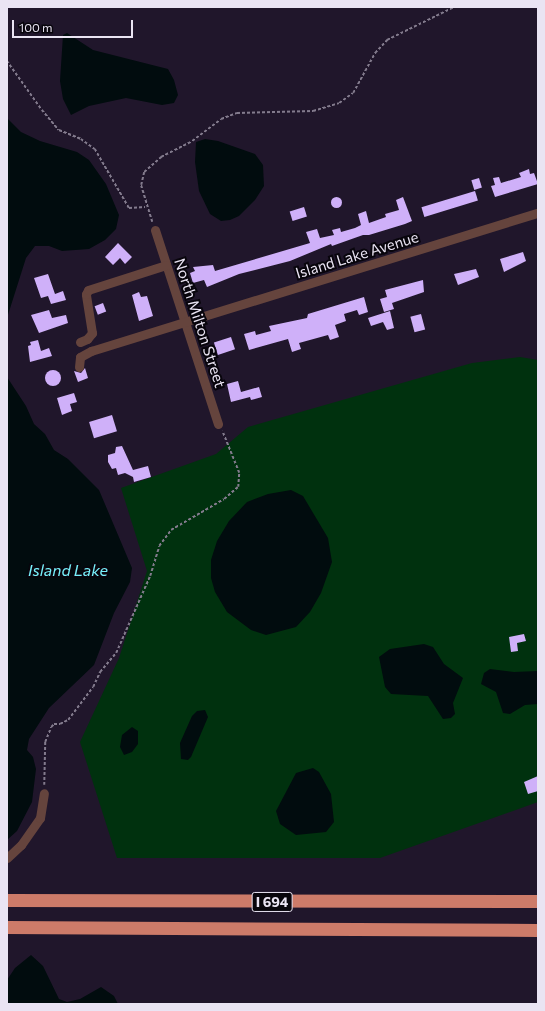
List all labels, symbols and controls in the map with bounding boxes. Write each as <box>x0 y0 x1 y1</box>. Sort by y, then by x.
scale bar <box>14 12 135 38</box>
text: 100 m <box>19 20 53 34</box>
street label: Island Lake Avenue <box>293 228 421 282</box>
street label: North Milton Street <box>171 256 229 390</box>
water label: Island Lake <box>28 560 108 580</box>
road number: I 694 <box>251 890 293 914</box>

